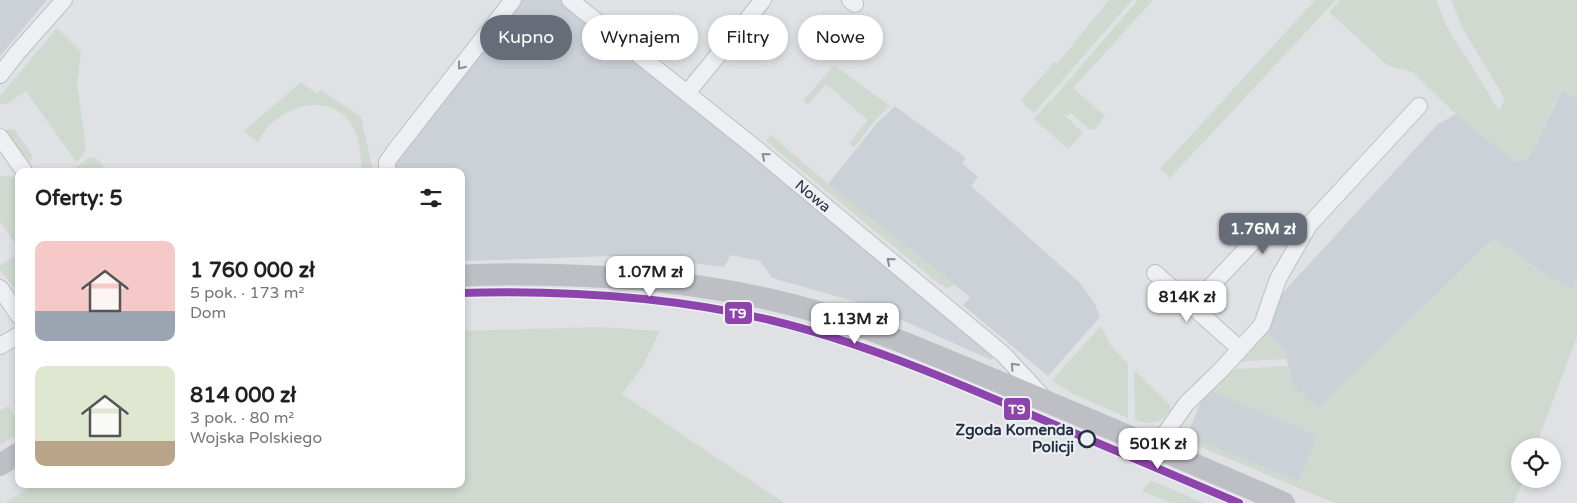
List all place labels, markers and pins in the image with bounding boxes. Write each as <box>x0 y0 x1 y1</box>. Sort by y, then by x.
pin: 1.76M zł <box>1211 212 1315 255</box>
pin: 1.07M zł <box>598 256 702 298</box>
pin: 814K zł <box>1141 280 1233 323</box>
pin: 1.13M zł <box>803 302 907 345</box>
place label: Zgoda Komenda Policji <box>956 421 1074 457</box>
pin: 501K zł <box>1112 428 1204 470</box>
marker: Zgoda Komenda Policji <box>1078 430 1096 448</box>

